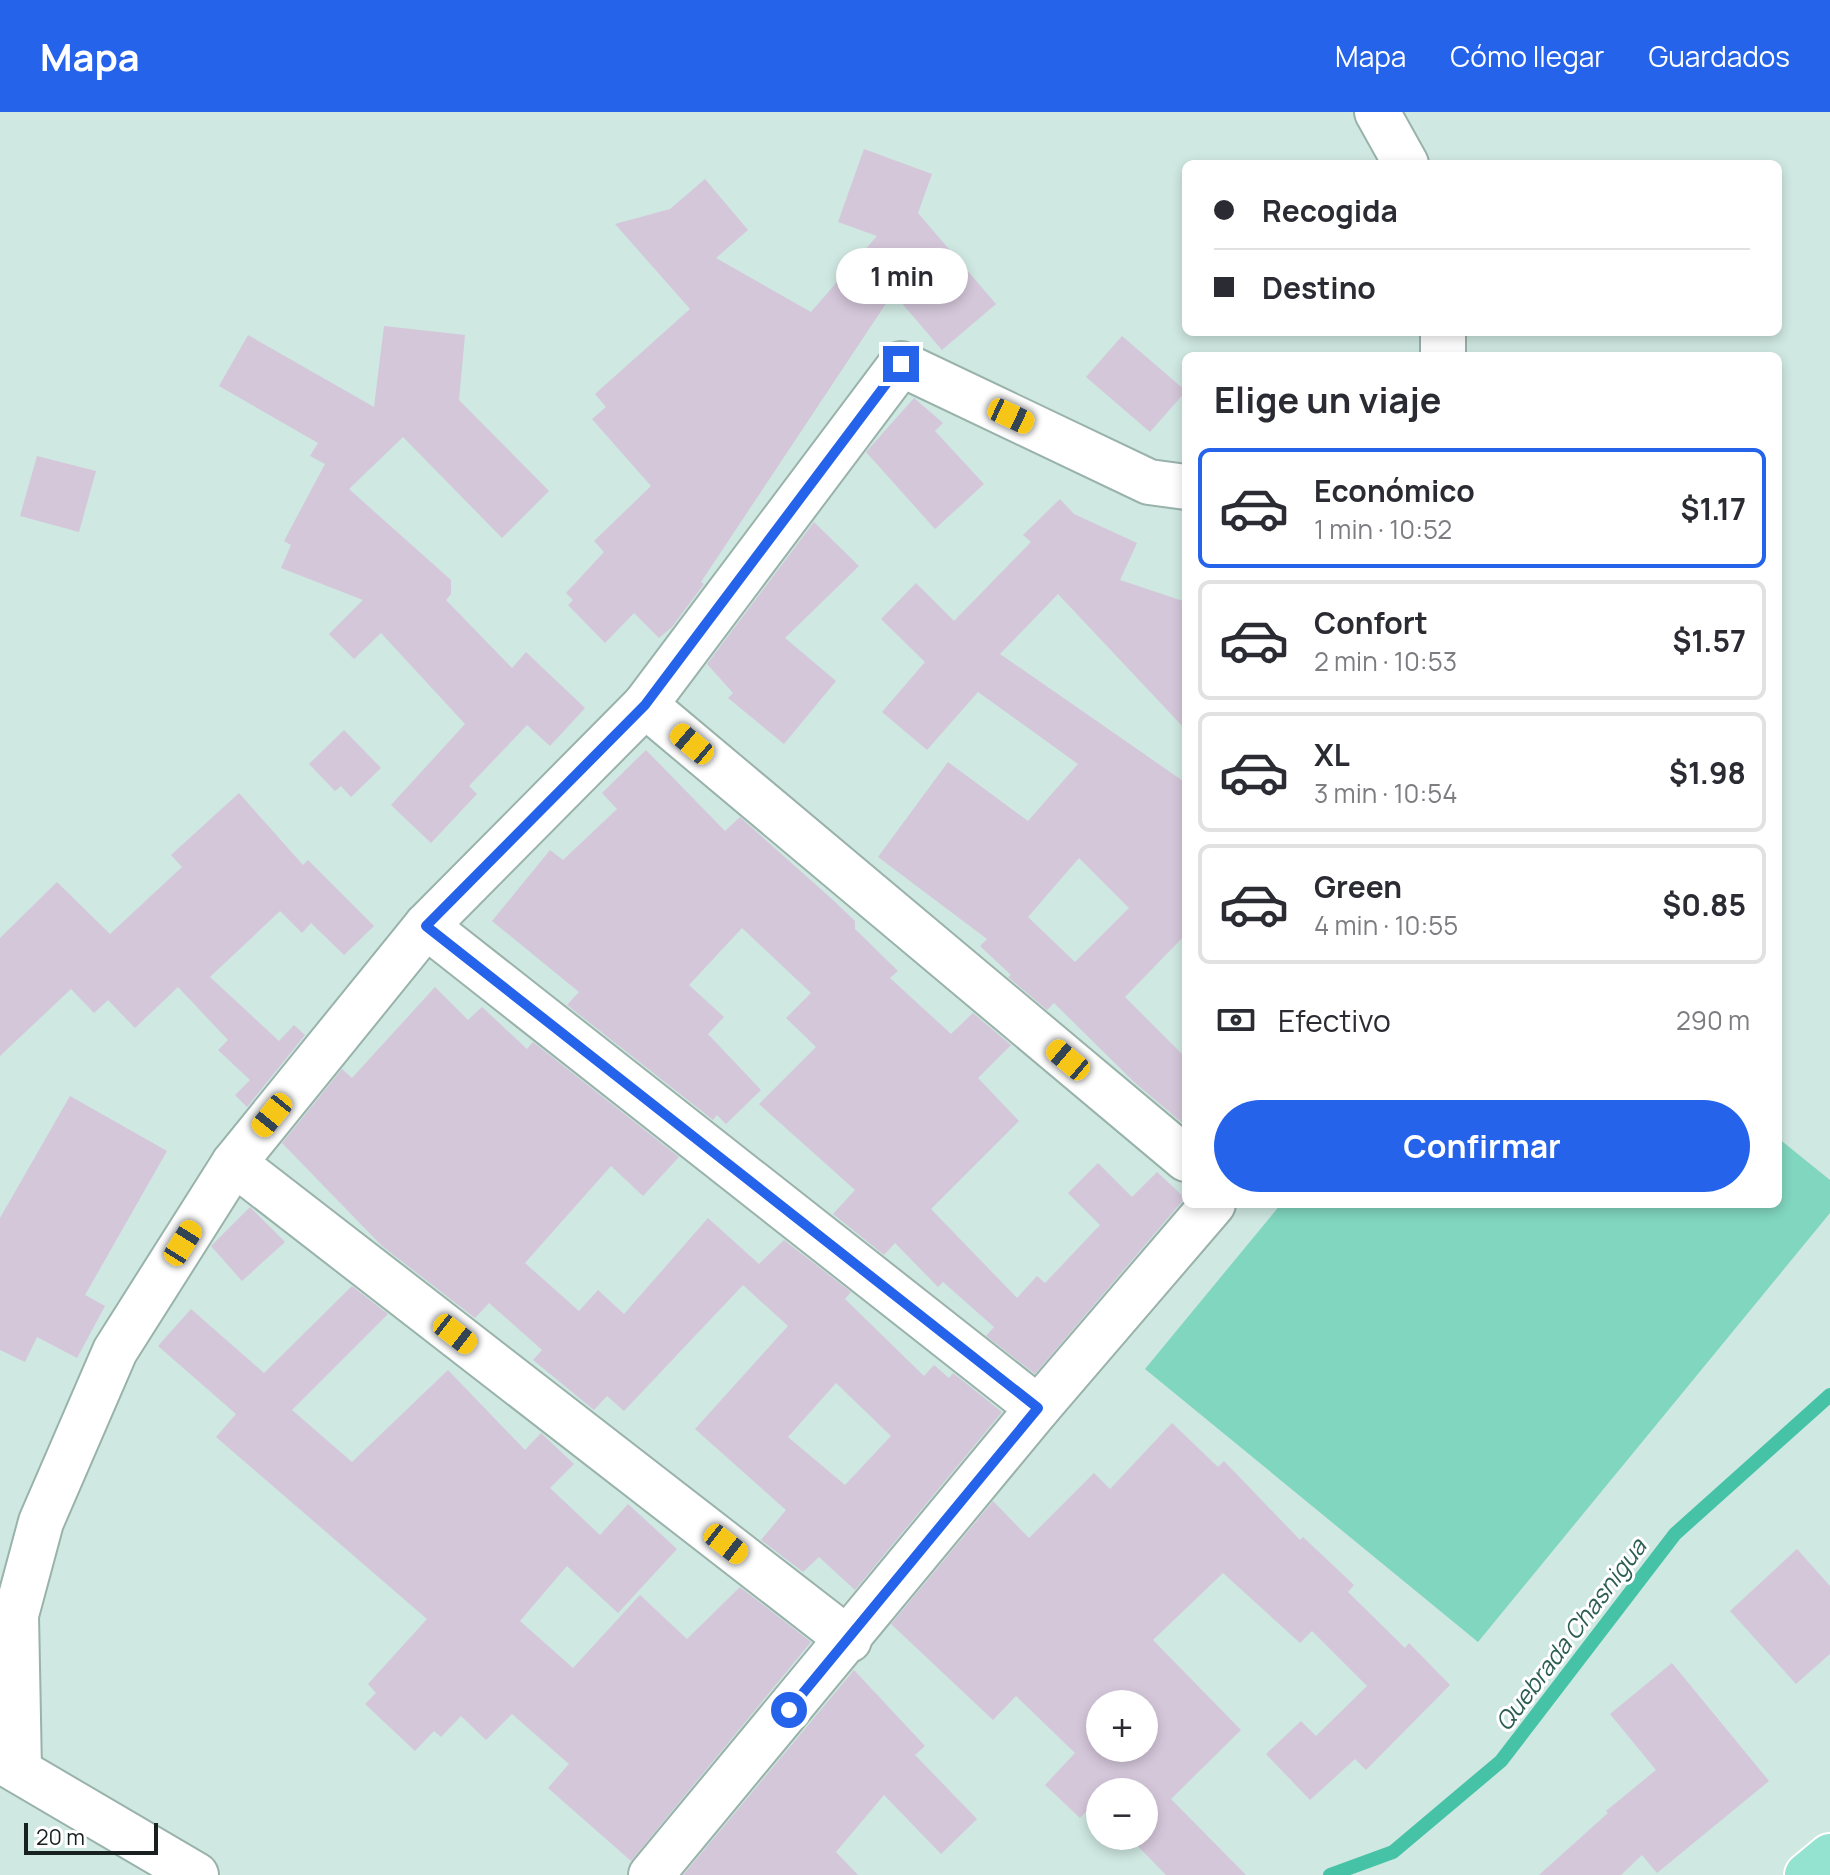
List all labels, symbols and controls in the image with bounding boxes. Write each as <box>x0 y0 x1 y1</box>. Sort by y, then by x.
text: Mapa <box>40 30 140 82</box>
text: Mapa <box>1335 37 1406 75</box>
text: Cómo llegar <box>1450 37 1604 75</box>
text: Guardados <box>1648 37 1790 75</box>
text: Recogida <box>1262 190 1398 231</box>
callout: 1 min <box>835 248 967 304</box>
text: 1 min <box>870 258 934 294</box>
text: Destino <box>1262 267 1376 308</box>
route end <box>883 346 919 382</box>
text: Elige un viaje <box>1214 375 1441 424</box>
car <box>984 395 1038 437</box>
text: Económico <box>1314 470 1475 511</box>
icon: car <box>1218 472 1290 544</box>
text: $1.17 <box>1681 488 1746 529</box>
text: 1 min · 10:52 <box>1314 511 1452 547</box>
text: Confort <box>1314 602 1428 643</box>
icon: car <box>1218 604 1290 676</box>
text: $1.57 <box>1673 620 1746 661</box>
text: 2 min · 10:53 <box>1314 643 1457 679</box>
car <box>666 719 718 769</box>
text: XL <box>1314 734 1350 775</box>
icon: car <box>1218 736 1290 808</box>
text: $1.98 <box>1669 752 1746 793</box>
text: 3 min · 10:54 <box>1314 775 1458 811</box>
text: Green <box>1314 866 1402 907</box>
icon: car <box>1218 868 1290 940</box>
text: $0.85 <box>1662 884 1746 925</box>
text: 4 min · 10:55 <box>1314 907 1458 943</box>
icon: cash <box>1214 998 1258 1042</box>
text: Efectivo <box>1278 1000 1391 1041</box>
text: 290 m <box>1676 1002 1750 1038</box>
car <box>1042 1035 1094 1085</box>
car <box>248 1089 296 1141</box>
button: Confirmar <box>1214 1100 1750 1192</box>
car <box>160 1216 206 1270</box>
car <box>429 1310 481 1358</box>
car <box>700 1520 752 1568</box>
water label: Quebrada Chasnigua <box>1487 1530 1654 1737</box>
map controls <box>1086 1690 1158 1850</box>
button: + <box>1086 1690 1158 1762</box>
route start <box>771 1692 807 1728</box>
button: − <box>1086 1778 1158 1850</box>
scale bar <box>24 1819 158 1855</box>
text: 20 m <box>36 1822 85 1852</box>

